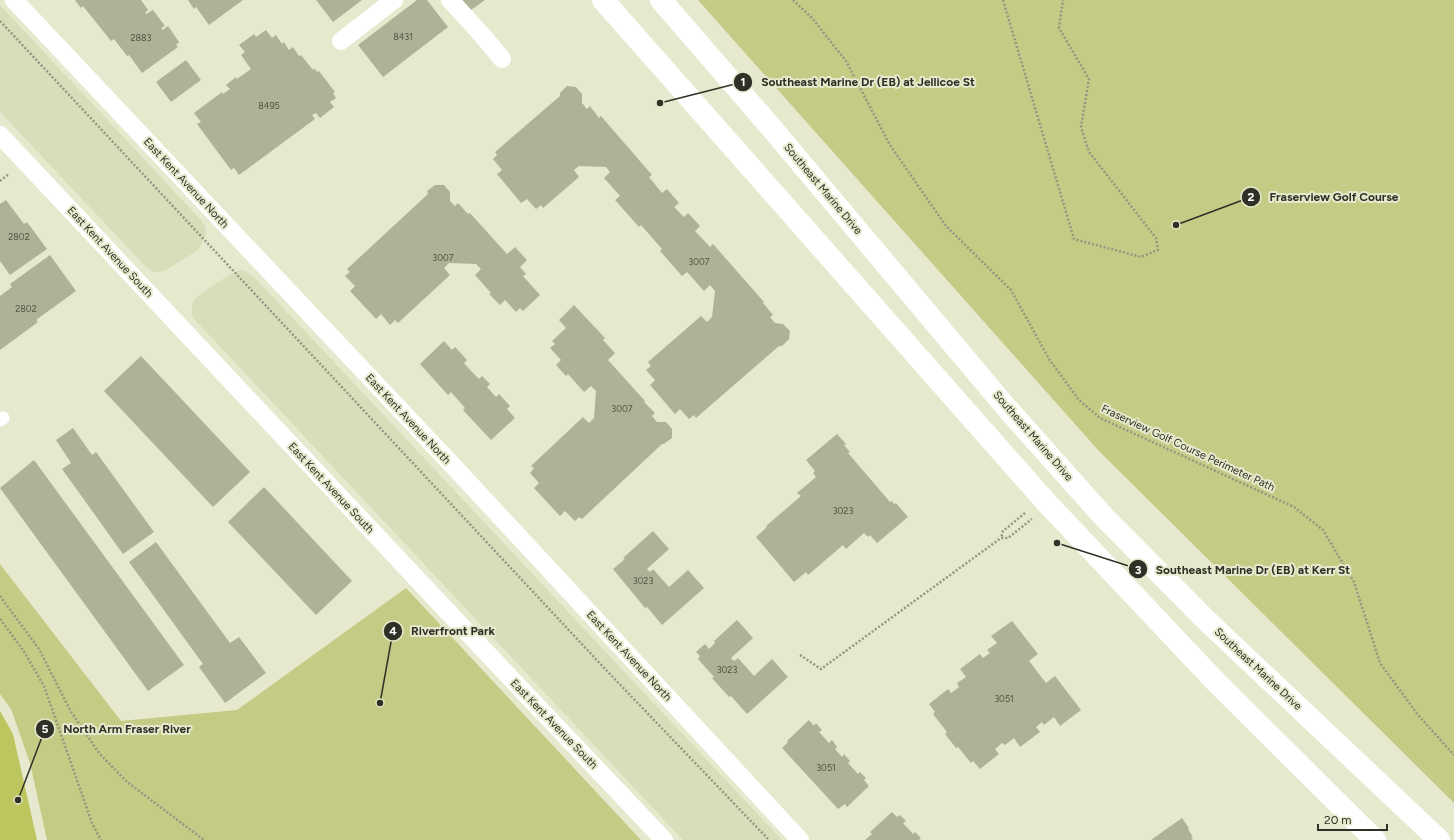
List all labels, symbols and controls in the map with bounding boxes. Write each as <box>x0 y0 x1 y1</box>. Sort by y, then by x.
house number: 8431 <box>393 31 413 42</box>
house number: 2883 <box>131 32 152 43</box>
callout: Southeast Marine Dr (EB) at Jellicoe St <box>733 70 983 94</box>
text: 1 <box>740 75 746 89</box>
text: Southeast Marine Dr (EB) at Jellicoe St <box>761 75 975 89</box>
house number: 8495 <box>258 100 280 111</box>
street label: East Kent Avenue North <box>141 135 231 231</box>
street label: Southeast Marine Drive <box>781 141 865 237</box>
callout: Fraserview Golf Course <box>1241 185 1406 209</box>
text: 2 <box>1248 190 1255 204</box>
text: Fraserview Golf Course <box>1269 190 1399 204</box>
street label: East Kent Avenue South <box>65 204 155 300</box>
house number: 2802 <box>8 231 30 242</box>
house number: 3007 <box>432 252 454 263</box>
house number: 3007 <box>688 256 710 267</box>
house number: 2802 <box>15 303 37 314</box>
street label: East Kent Avenue North <box>363 371 453 467</box>
street label: Southeast Marine Drive <box>990 388 1076 484</box>
street label: Fraserview Golf Course Perimeter Path <box>1099 402 1277 494</box>
house number: 3007 <box>611 403 633 414</box>
street label: East Kent Avenue South <box>286 440 376 536</box>
house number: 3023 <box>833 505 853 516</box>
callout: Southeast Marine Dr (EB) at Kerr St <box>1128 557 1358 581</box>
text: 3 <box>1135 563 1142 577</box>
text: Southeast Marine Dr (EB) at Kerr St <box>1156 563 1350 577</box>
house number: 3023 <box>633 575 653 586</box>
street label: East Kent Avenue North <box>584 608 674 704</box>
callout: Riverfront Park <box>383 619 503 643</box>
text: 4 <box>389 624 397 638</box>
text: Riverfront Park <box>411 624 495 638</box>
street label: Southeast Marine Drive <box>1212 625 1304 713</box>
house number: 3023 <box>717 664 737 675</box>
street label: East Kent Avenue South <box>508 677 600 771</box>
house number: 3051 <box>994 693 1014 704</box>
callout: North Arm Fraser River <box>35 717 199 741</box>
text: 5 <box>42 722 49 736</box>
text: North Arm Fraser River <box>63 722 191 736</box>
house number: 3051 <box>816 762 836 773</box>
scale bar <box>1318 806 1387 832</box>
text: 20 m <box>1324 813 1352 827</box>

